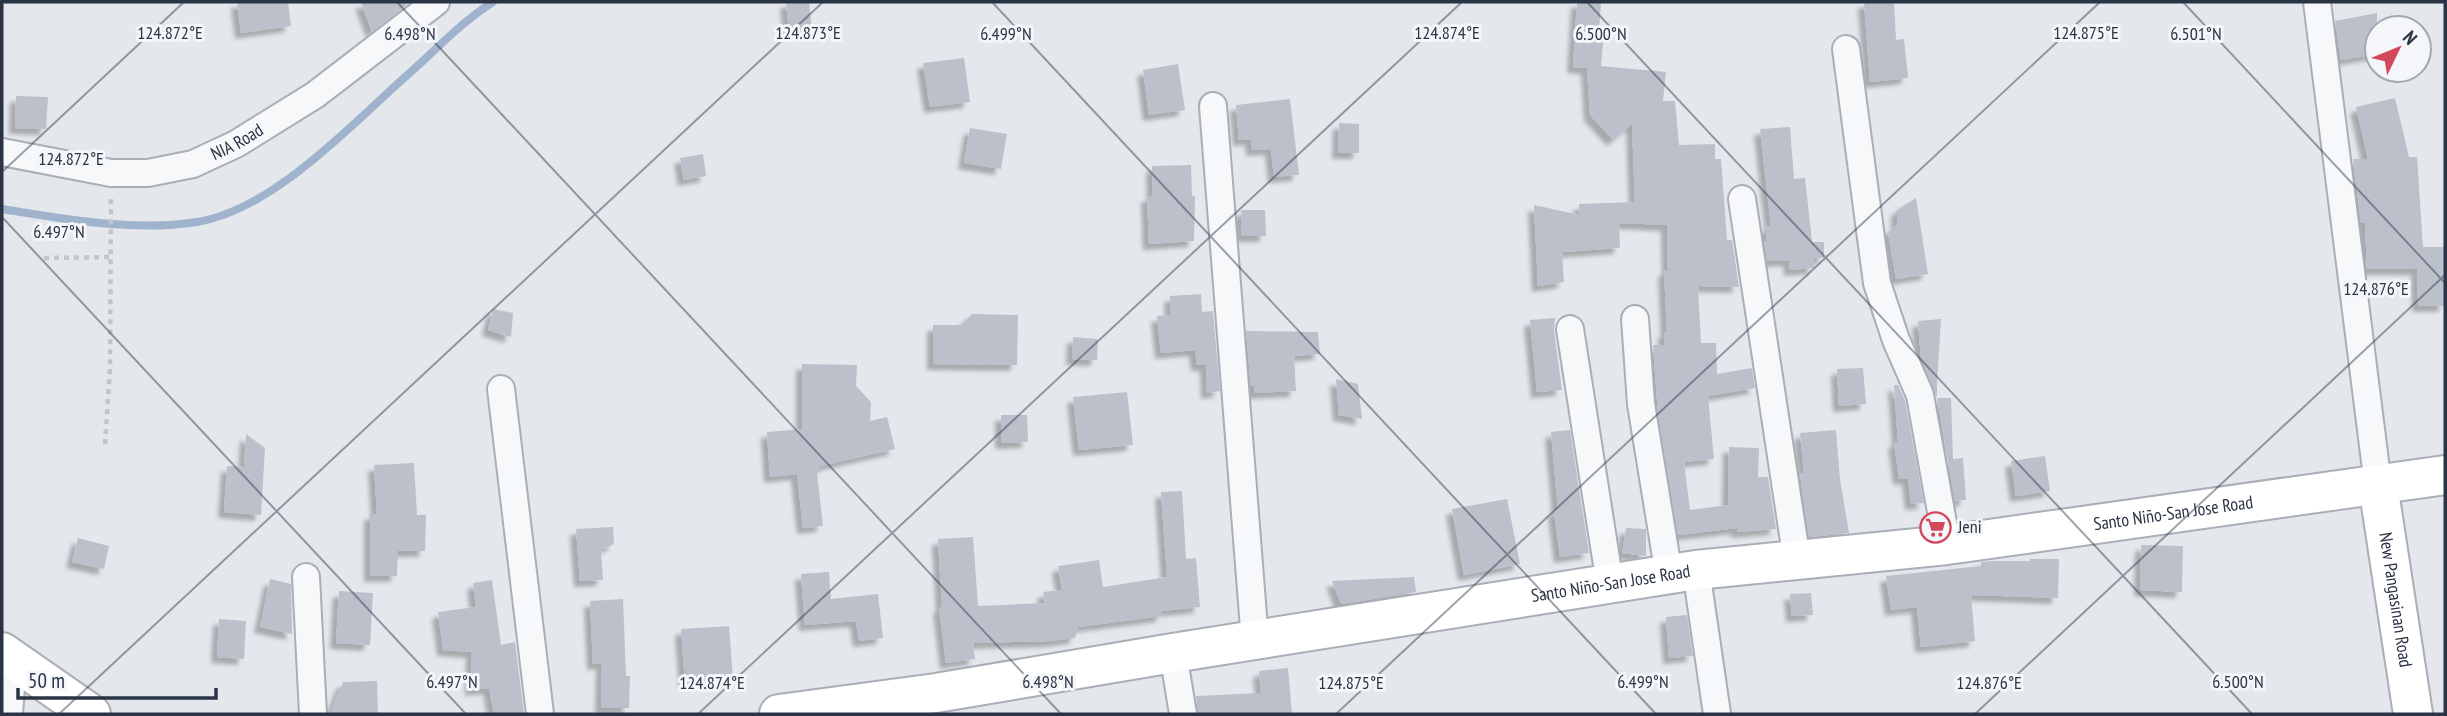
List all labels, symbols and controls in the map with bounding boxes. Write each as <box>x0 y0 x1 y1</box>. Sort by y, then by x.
north arrow <box>2363 14 2433 84</box>
text: 124.872°E <box>137 21 203 44</box>
text: 124.873°E <box>775 21 841 44</box>
text: 124.874°E <box>1414 21 1480 44</box>
text: 124.875°E <box>2053 21 2119 44</box>
text: 6.498°N <box>384 22 436 45</box>
text: 6.499°N <box>980 22 1032 45</box>
text: 6.500°N <box>1575 22 1627 45</box>
text: 6.501°N <box>2170 22 2222 45</box>
text: N <box>2398 25 2423 49</box>
street label: NIA Road <box>207 118 267 165</box>
text: 124.872°E <box>38 147 104 170</box>
text: 6.497°N <box>33 220 85 243</box>
text: 124.876°E <box>2343 277 2409 300</box>
street label: Santo Niño-San Jose Road <box>2092 490 2254 535</box>
supermarket icon: Jeni <box>1918 510 1952 544</box>
place label: Jeni <box>1957 515 1982 538</box>
street label: New Pangasinan Road <box>2374 530 2418 669</box>
street label: Santo Niño-San Jose Road <box>1530 559 1692 607</box>
scale bar <box>18 656 215 700</box>
text: 50 m <box>28 667 65 694</box>
text: 6.497°N <box>426 670 478 693</box>
text: 6.498°N <box>1022 670 1074 693</box>
text: 6.499°N <box>1617 670 1669 693</box>
text: 6.500°N <box>2212 670 2264 693</box>
text: 124.874°E <box>679 671 745 694</box>
text: 124.875°E <box>1318 671 1384 694</box>
text: 124.876°E <box>1956 671 2022 694</box>

